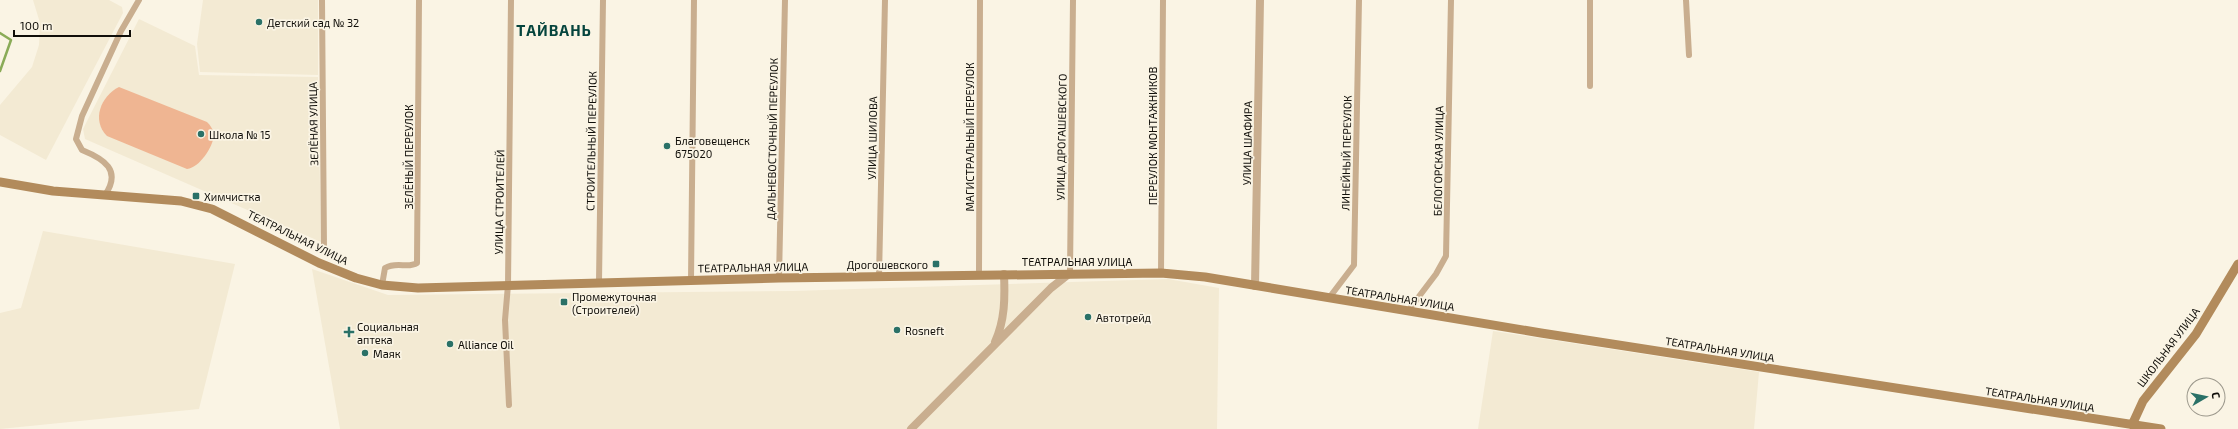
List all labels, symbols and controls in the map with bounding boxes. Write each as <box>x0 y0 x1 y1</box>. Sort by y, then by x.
scale bar <box>14 12 130 38</box>
place label: Детский сад № 32 <box>267 16 359 29</box>
marker: Детский сад № 32 <box>254 17 264 27</box>
text: 100 m <box>20 18 52 32</box>
district label: ТАЙВАНЬ <box>516 21 592 39</box>
street label: ДАЛЬНЕВОСТОЧНЫЙ ПЕРЕУЛОК <box>764 57 780 220</box>
street label: МАГИСТРАЛЬНЫЙ ПЕРЕУЛОК <box>963 62 976 212</box>
street label: ПЕРЕУЛОК МОНТАЖНИКОВ <box>1146 67 1159 205</box>
street label: СТРОИТЕЛЬНЫЙ ПЕРЕУЛОК <box>583 70 599 211</box>
street label: УЛИЦА ДРОГАШЕВСКОГО <box>1053 74 1069 200</box>
street label: ЗЕЛЁНАЯ УЛИЦА <box>306 82 320 166</box>
street label: ЛИНЕЙНЫЙ ПЕРЕУЛОК <box>1338 95 1354 211</box>
street label: УЛИЦА ШИЛОВА <box>865 96 879 180</box>
street label: УЛИЦА ШАФИРА <box>1240 101 1254 185</box>
street label: ЗЕЛЁНЫЙ ПЕРЕУЛОК <box>402 104 415 210</box>
street label: БЕЛОГОРСКАЯ УЛИЦА <box>1431 106 1445 216</box>
place label: Школа № 15 <box>209 128 271 141</box>
marker: Школа № 15 <box>196 129 206 139</box>
place label: Благовещенск 675020 <box>675 134 750 160</box>
marker: Благовещенск 675020 <box>662 141 672 151</box>
street label: УЛИЦА СТРОИТЕЛЕЙ <box>492 149 506 255</box>
place label: Химчистка <box>204 190 261 203</box>
marker: Химчистка <box>191 191 201 201</box>
street label: ТЕАТРАЛЬНАЯ УЛИЦА <box>246 207 351 267</box>
street label: ТЕАТРАЛЬНАЯ УЛИЦА <box>1022 255 1132 268</box>
place label: Дрогошевского <box>847 258 928 271</box>
marker: Дрогошевского <box>931 259 941 269</box>
street label: ТЕАТРАЛЬНАЯ УЛИЦА <box>698 260 808 274</box>
street label: ТЕАТРАЛЬНАЯ УЛИЦА <box>1344 283 1456 313</box>
place label: Промежуточная (Строителей) <box>572 290 657 316</box>
marker: Промежуточная (Строителей) <box>559 297 569 307</box>
street label: ШКОЛЬНАЯ УЛИЦА <box>2134 305 2202 389</box>
place label: Автотрейд <box>1096 311 1152 324</box>
marker: Автотрейд <box>1083 312 1093 322</box>
place label: Социальная аптека <box>357 320 419 346</box>
place label: Rosneft <box>905 324 944 337</box>
marker: Rosneft <box>892 325 902 335</box>
marker: Социальная аптека <box>344 327 354 337</box>
street label: ТЕАТРАЛЬНАЯ УЛИЦА <box>1664 334 1776 364</box>
place label: Alliance Oil <box>458 338 514 351</box>
marker: Alliance Oil <box>445 339 455 349</box>
place label: Маяк <box>373 347 401 360</box>
marker: Маяк <box>360 348 370 358</box>
north arrow <box>2186 377 2226 417</box>
street label: ТЕАТРАЛЬНАЯ УЛИЦА <box>1984 384 2096 414</box>
text: С <box>2209 391 2223 400</box>

